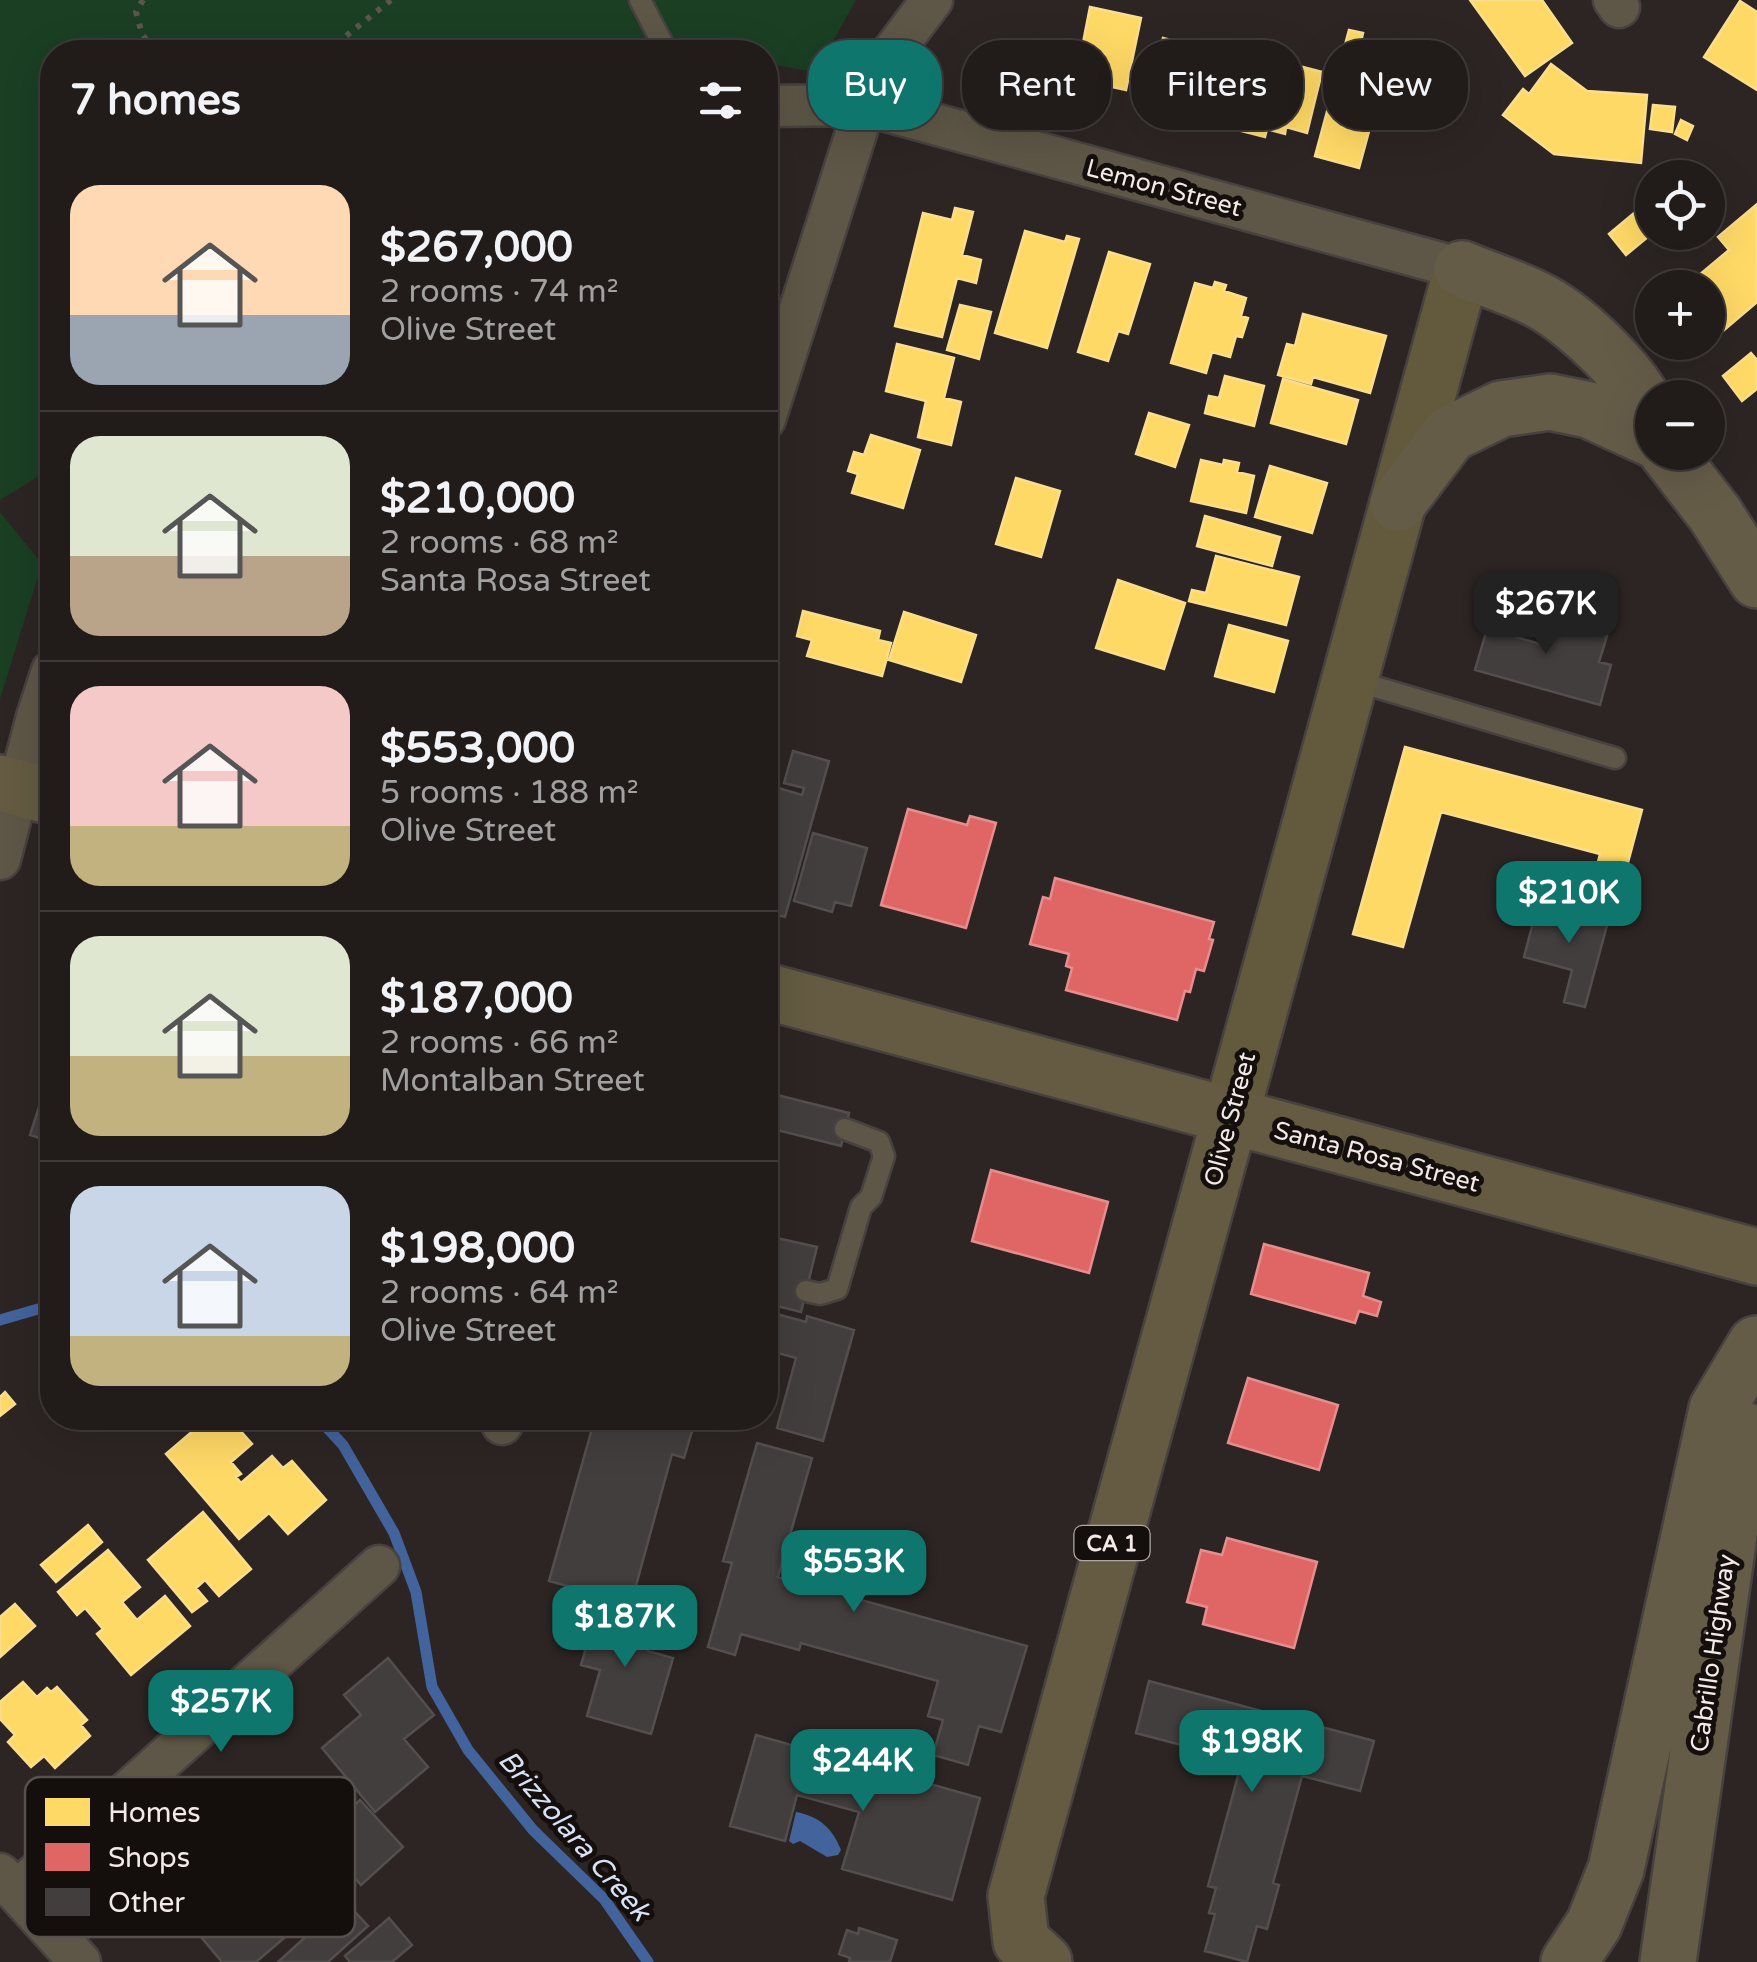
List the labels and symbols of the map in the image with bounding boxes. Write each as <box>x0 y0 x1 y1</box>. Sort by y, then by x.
street label: Lemon Street <box>1083 153 1245 223</box>
pin: $267K <box>1476 572 1616 657</box>
pin: $210K <box>1499 861 1639 946</box>
street label: Olive Street <box>1198 1048 1262 1190</box>
street label: Santa Rosa Street <box>1271 1115 1483 1199</box>
road number: CA 1 <box>1074 1526 1150 1560</box>
pin: $553K <box>784 1530 924 1615</box>
street label: Cabrillo Highway <box>1684 1552 1742 1754</box>
pin: $187K <box>555 1585 695 1670</box>
pin: $257K <box>151 1670 291 1755</box>
pin: $198K <box>1182 1710 1322 1795</box>
pin: $244K <box>793 1729 933 1814</box>
water label: Brizzolara Creek <box>491 1743 659 1929</box>
legend <box>25 1777 355 1937</box>
text: Homes <box>108 1796 201 1830</box>
text: Shops <box>108 1841 190 1875</box>
text: Other <box>108 1886 185 1920</box>

